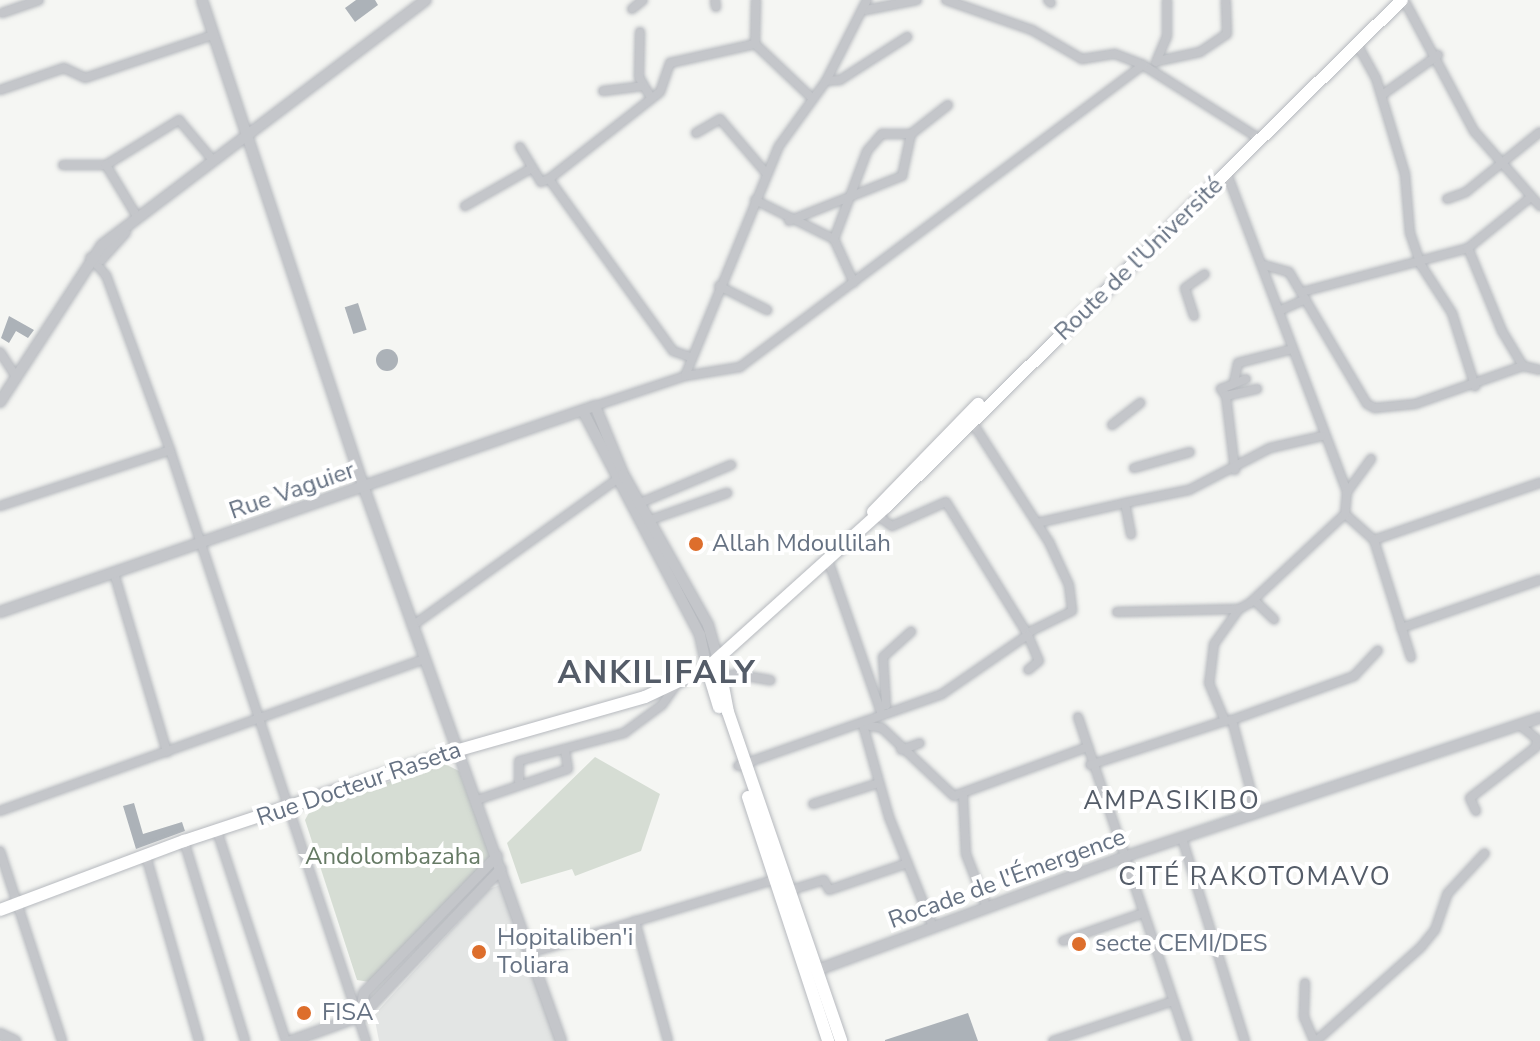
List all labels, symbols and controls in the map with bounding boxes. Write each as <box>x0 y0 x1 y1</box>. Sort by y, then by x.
street label: Route de l'Université <box>1049 171 1229 347</box>
street label: Rue Vaguier <box>225 456 359 526</box>
place label: Allah Mdoullilah <box>712 530 891 558</box>
marker: Allah Mdoullilah <box>687 535 705 553</box>
district label: ANKILIFALY <box>558 654 756 692</box>
street label: Rue Docteur Raseta <box>253 736 465 832</box>
district label: AMPASIKIBO <box>1083 785 1261 817</box>
street label: Rocade de l'Émergence <box>885 823 1129 935</box>
park label: Andolombazaha <box>305 843 481 871</box>
district label: CITÉ RAKOTOMAVO <box>1118 861 1392 893</box>
place label: Hopitaliben'i Toliara <box>497 924 633 980</box>
place label: secte CEMI/DES <box>1095 930 1268 958</box>
marker: secte CEMI/DES <box>1070 935 1088 953</box>
marker: Hopitaliben'i Toliara <box>468 941 490 963</box>
place label: FISA <box>322 999 374 1027</box>
marker: FISA <box>293 1002 315 1024</box>

